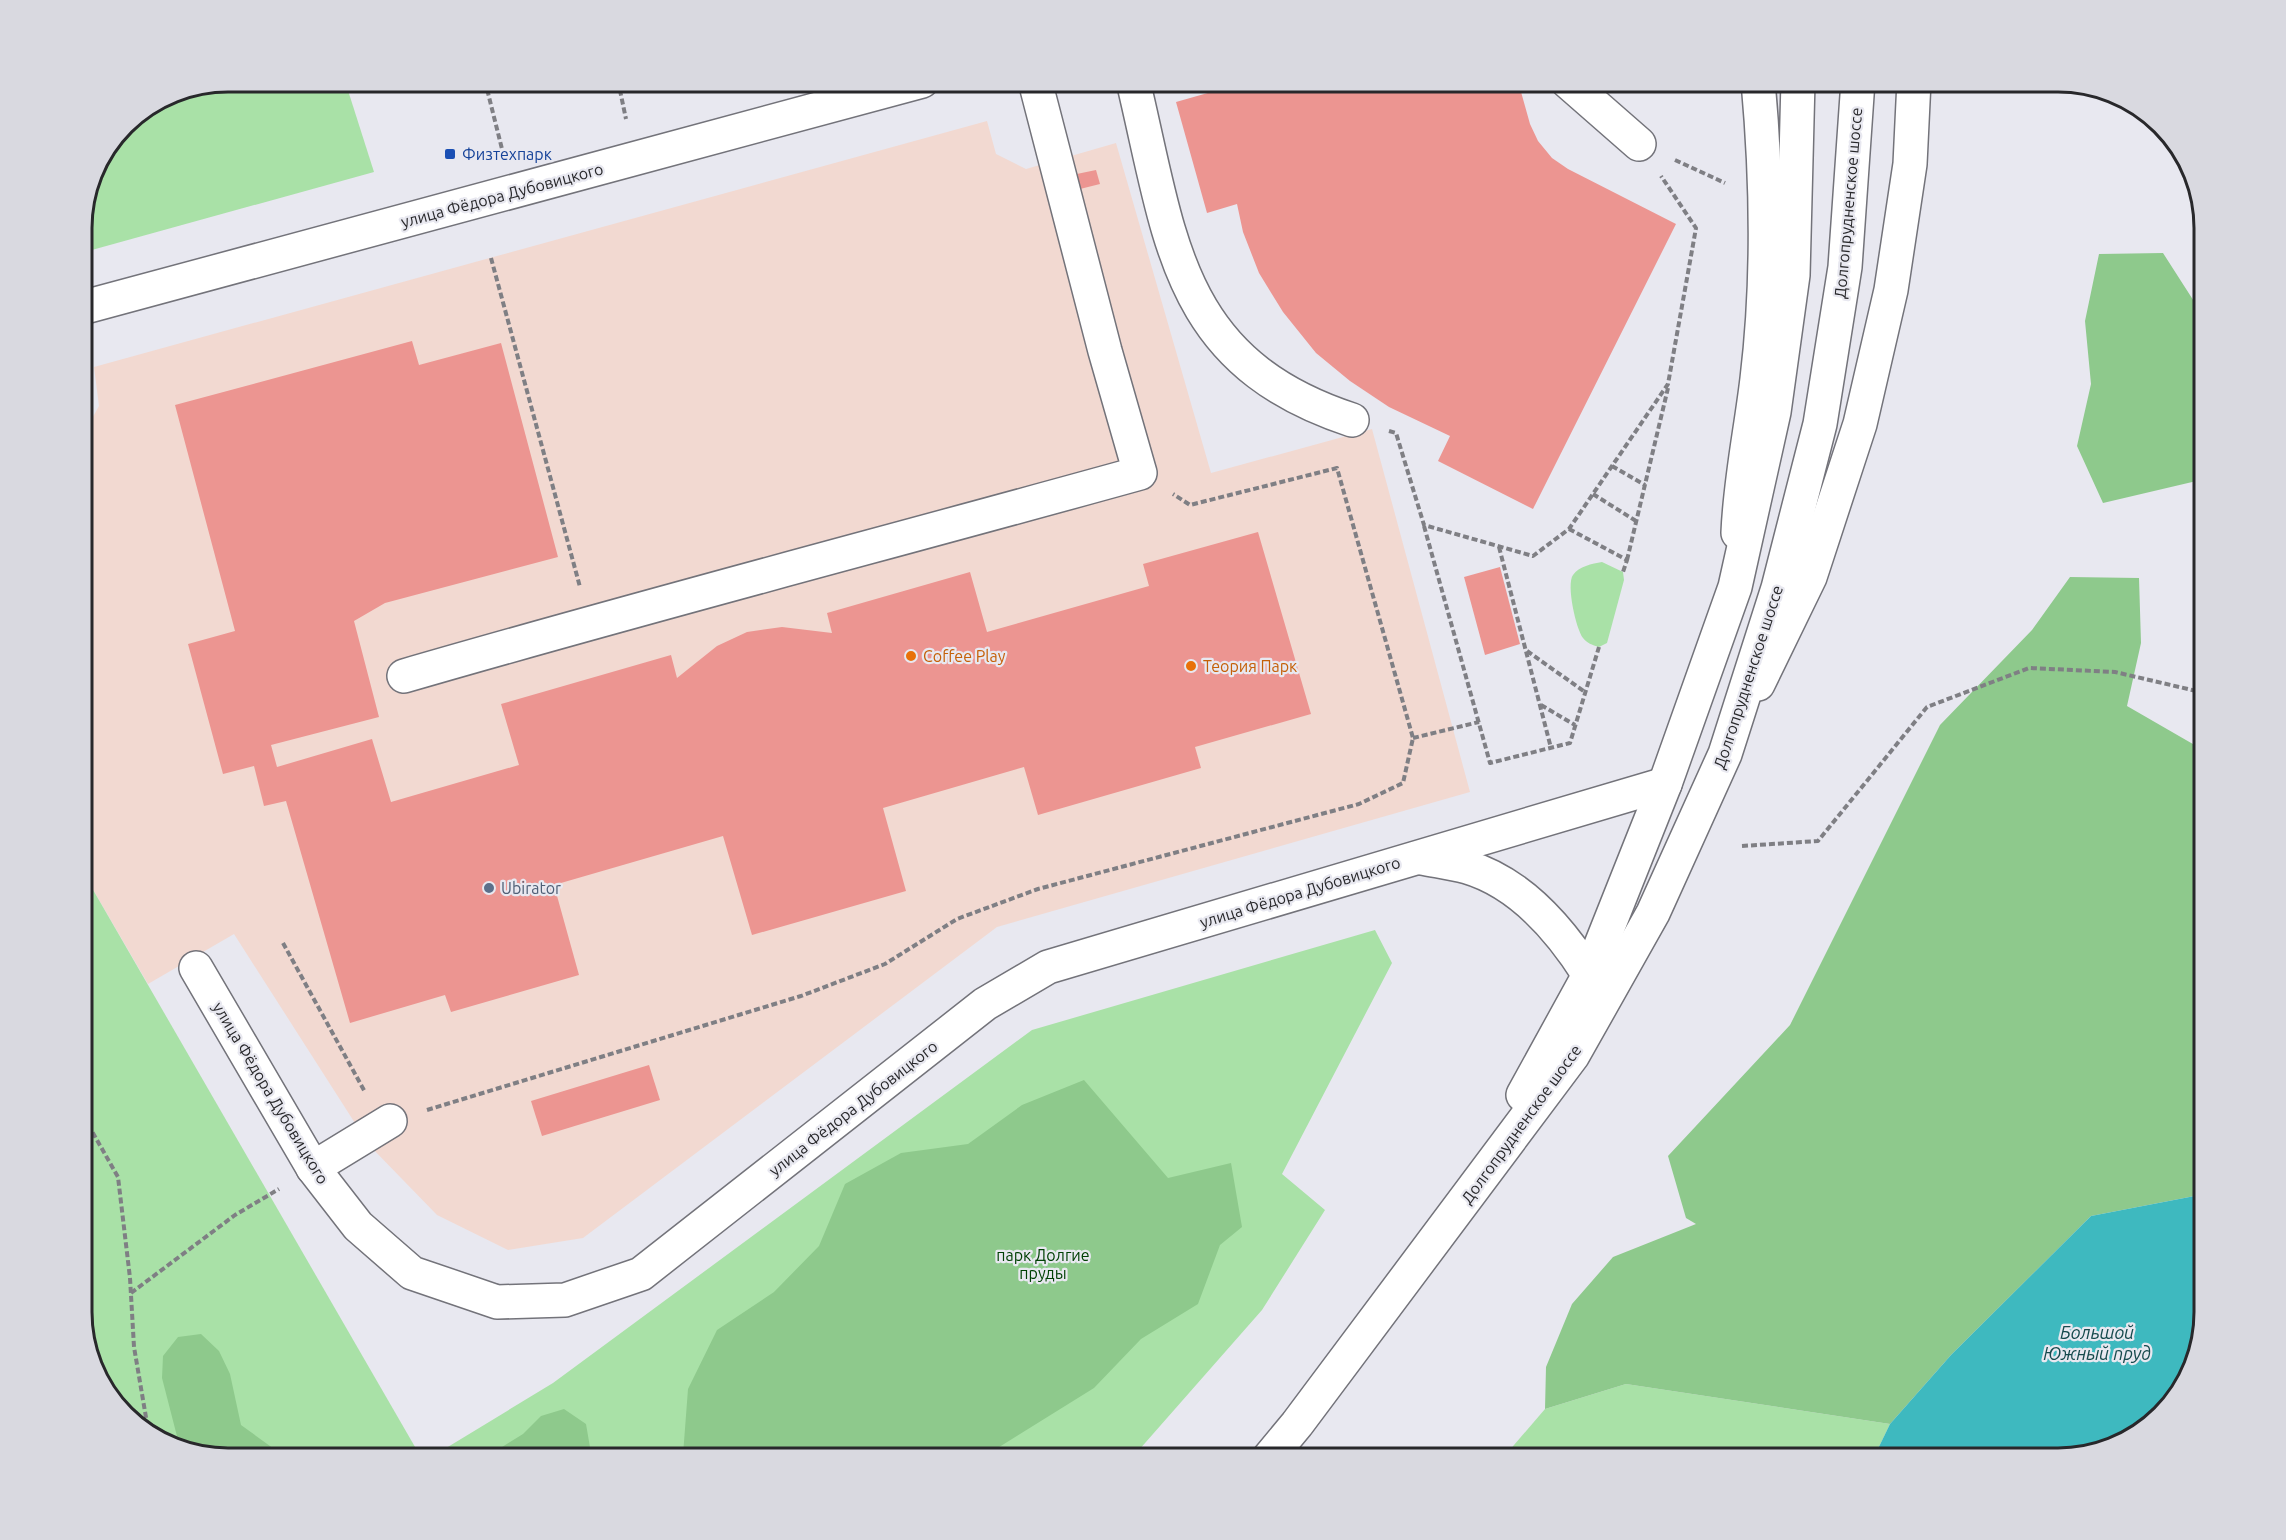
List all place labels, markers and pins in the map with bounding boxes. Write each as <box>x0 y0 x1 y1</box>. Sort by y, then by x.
place label: Физтехпарк <box>462 145 552 163</box>
marker: Физтехпарк <box>443 147 457 161</box>
place label: Coffee Play <box>923 647 1006 665</box>
marker: Coffee Play <box>904 649 918 663</box>
place label: Теория Парк <box>1203 657 1297 675</box>
marker: Теория Парк <box>1184 659 1198 673</box>
place label: Ubirator <box>501 879 561 897</box>
marker: Ubirator <box>482 881 496 895</box>

